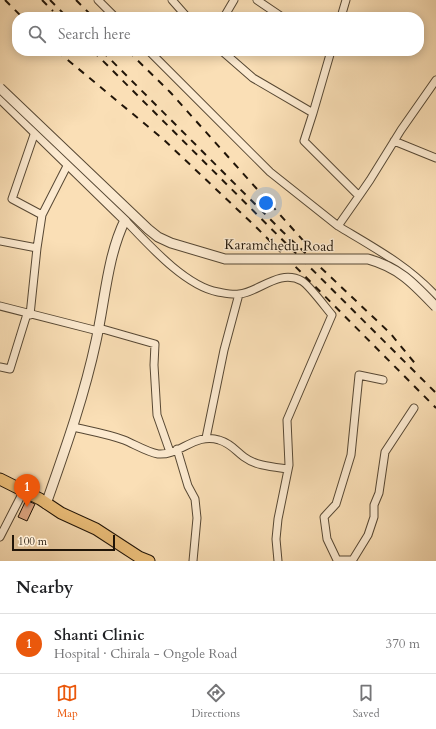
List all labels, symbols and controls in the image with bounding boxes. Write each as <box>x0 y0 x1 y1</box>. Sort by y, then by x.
search box <box>12 12 424 56</box>
icon: search <box>26 23 48 45</box>
text: Search here <box>58 24 131 44</box>
your location <box>256 193 276 213</box>
street label: Karamchedu Road <box>224 235 334 256</box>
pin: 1 <box>14 474 40 507</box>
scale bar <box>12 533 115 552</box>
text: 100 m <box>18 534 47 549</box>
text: Nearby <box>16 576 73 599</box>
text: Shanti Clinic <box>54 625 144 645</box>
text: 1 <box>26 635 32 653</box>
text: 370 m <box>386 635 420 653</box>
text: Hospital · Chirala - Ongole Road <box>54 645 237 663</box>
tab: Map <box>56 682 78 721</box>
tab: Directions <box>191 682 240 721</box>
tab: Saved <box>353 682 380 721</box>

